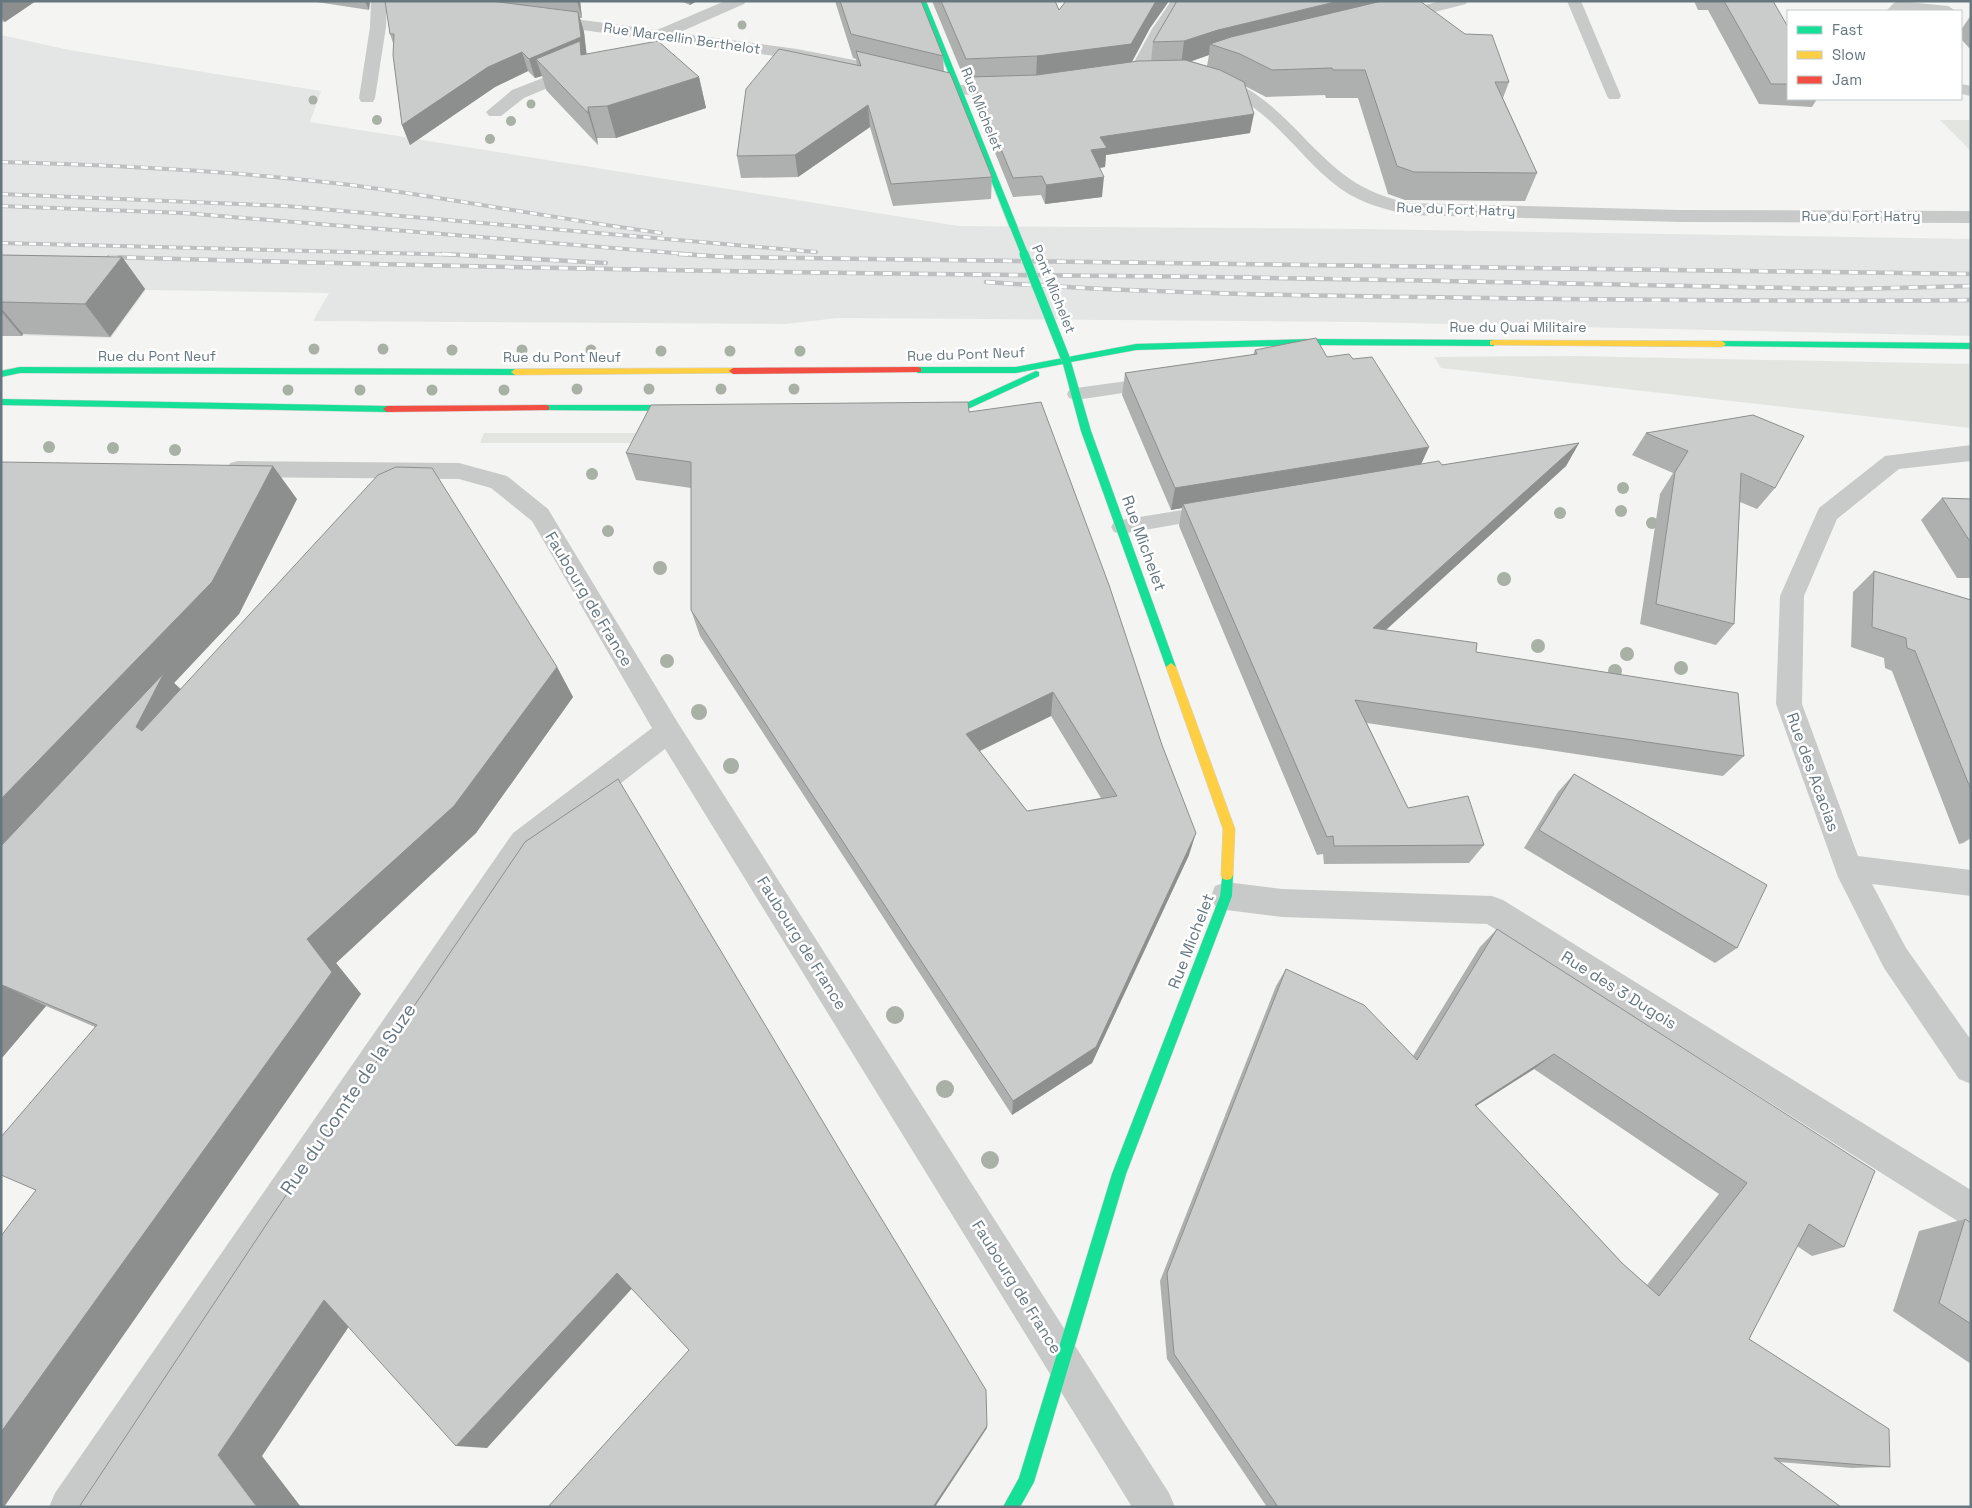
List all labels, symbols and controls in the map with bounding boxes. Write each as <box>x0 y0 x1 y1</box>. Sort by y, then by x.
legend <box>1787 10 1962 100</box>
street label: Rue Marcellin Berthelot <box>603 18 761 58</box>
text: Fast <box>1832 20 1863 39</box>
text: Slow <box>1832 45 1866 64</box>
street label: Rue Michelet <box>957 65 1007 153</box>
text: Jam <box>1832 70 1862 89</box>
street label: Rue du Fort Hatry <box>1396 198 1516 220</box>
street label: Rue du Fort Hatry <box>1802 207 1921 225</box>
street label: Pont Michelet <box>1028 242 1080 336</box>
street label: Rue du Quai Militaire <box>1449 318 1587 336</box>
street label: Rue du Pont Neuf <box>907 343 1025 365</box>
street label: Rue du Pont Neuf <box>98 347 216 365</box>
street label: Rue du Pont Neuf <box>503 348 621 366</box>
street label: Rue Michelet <box>1117 492 1171 594</box>
street label: Faubourg de France <box>540 528 638 670</box>
street label: Rue des Acacias <box>1782 710 1844 834</box>
street label: Faubourg de France <box>752 872 852 1014</box>
street label: Rue Michelet <box>1163 890 1219 992</box>
street label: Rue des 3 Dugois <box>1557 946 1681 1034</box>
street label: Rue du Comte de la Suze <box>274 998 422 1200</box>
street label: Faubourg de France <box>967 1216 1067 1358</box>

